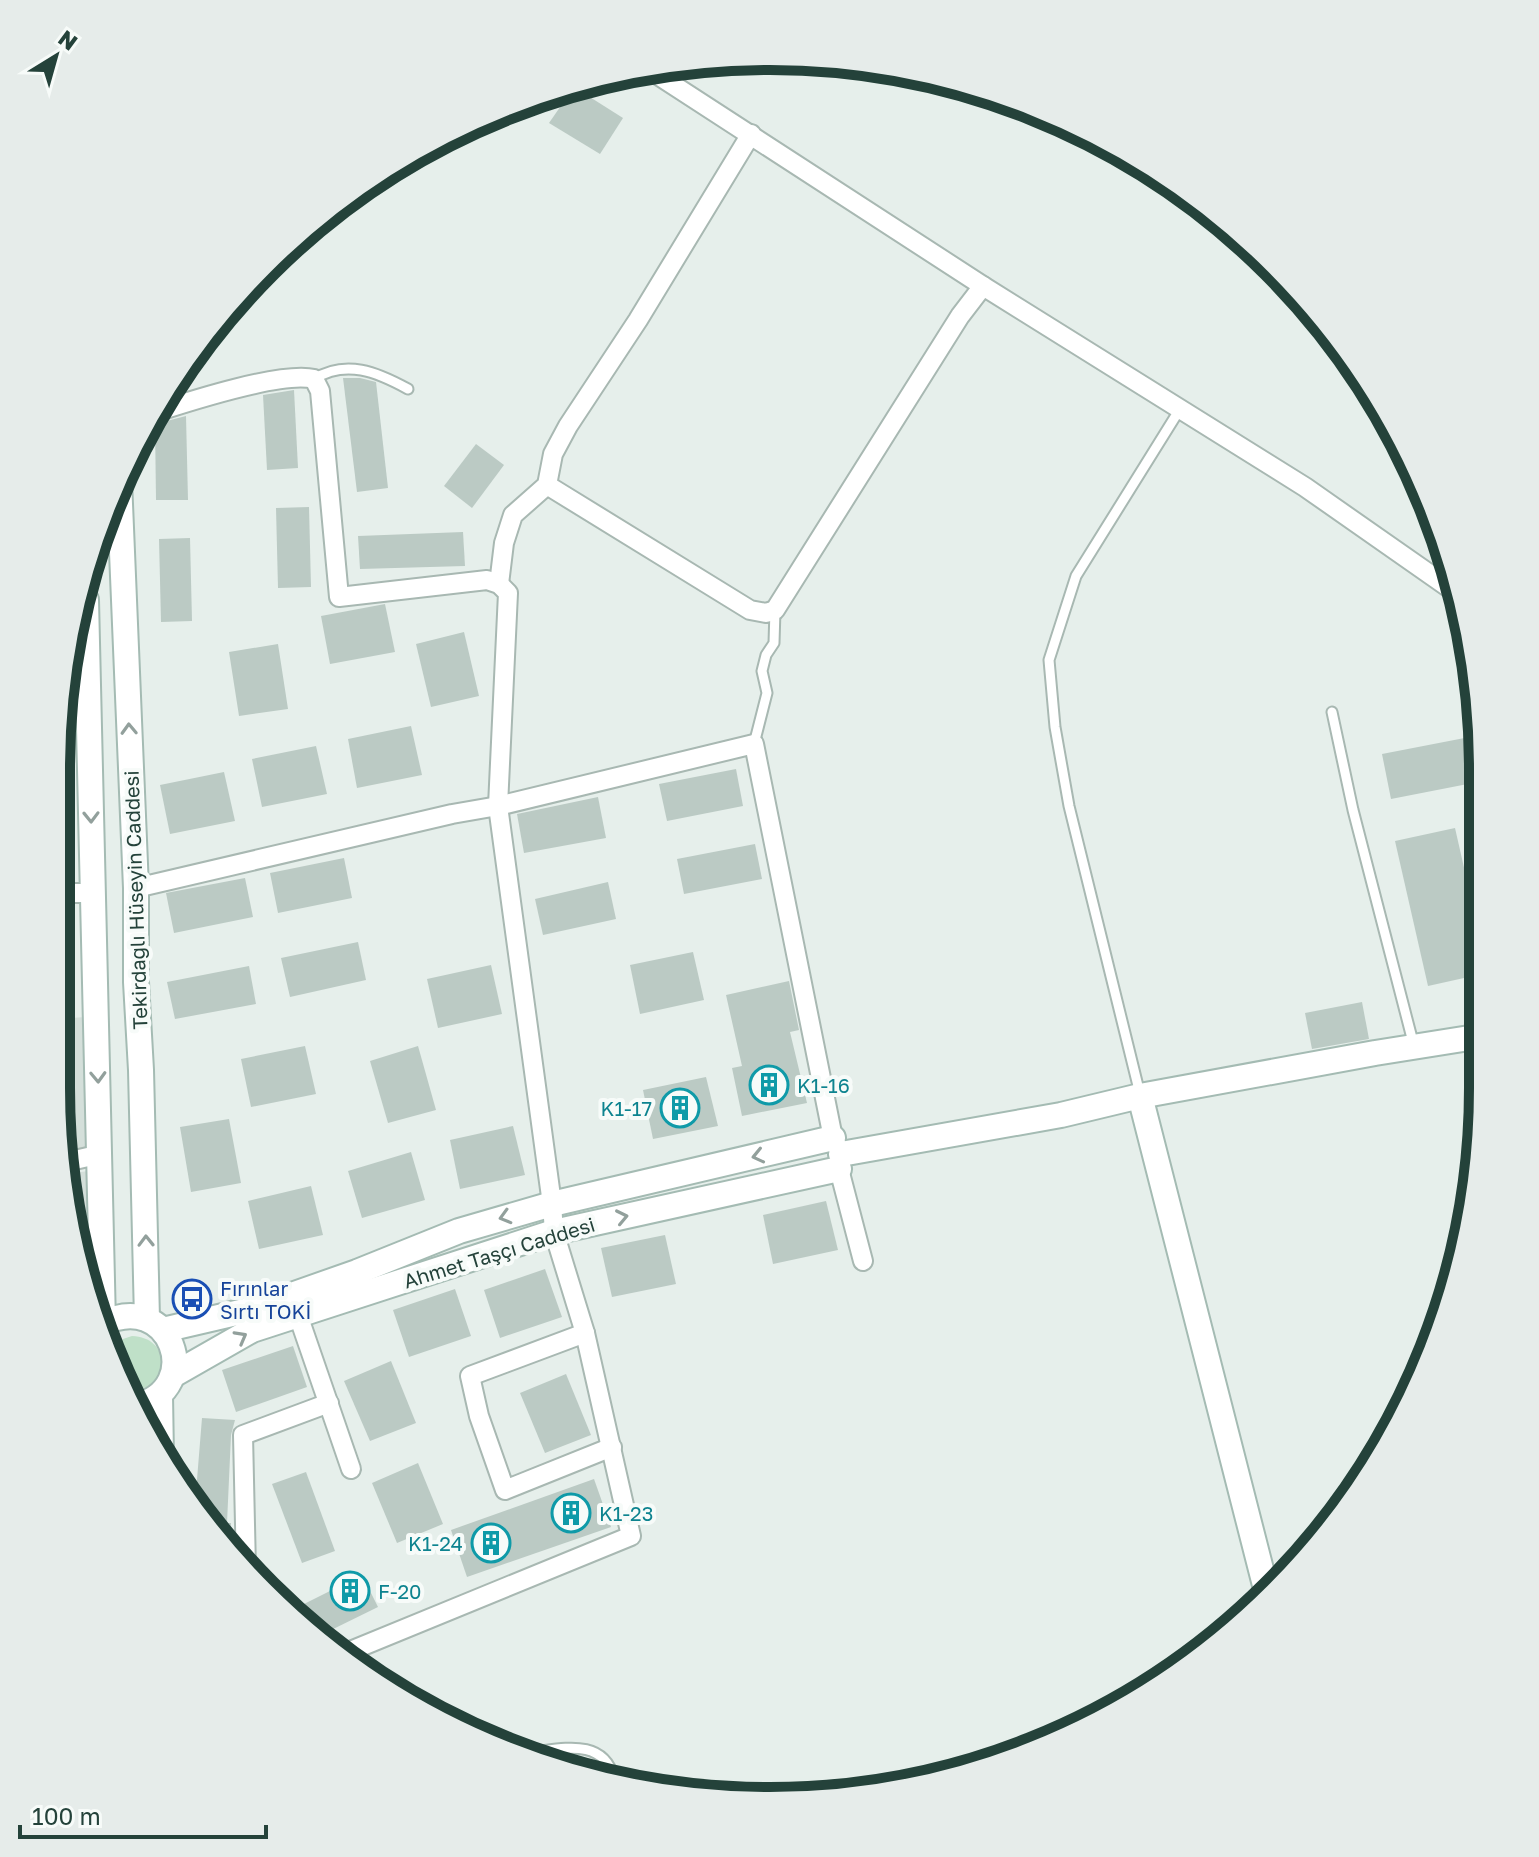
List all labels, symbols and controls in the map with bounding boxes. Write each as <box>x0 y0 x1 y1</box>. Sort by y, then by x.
north arrow <box>16 16 96 96</box>
text: N <box>54 24 83 55</box>
one-way arrow <box>121 722 138 735</box>
street label: Tekirdağlı Hüseyin Caddesi <box>118 770 152 1030</box>
one-way arrow <box>82 811 100 824</box>
building icon: K1-16 <box>748 1064 790 1106</box>
one-way arrow <box>90 1071 107 1084</box>
place label: K1-16 <box>797 1073 850 1097</box>
building icon: K1-17 <box>659 1087 701 1129</box>
place label: K1-17 <box>601 1096 652 1120</box>
one-way arrow <box>751 1147 765 1164</box>
one-way arrow <box>499 1208 512 1224</box>
one-way arrow <box>615 1209 628 1226</box>
street label: Ahmet Taşçı Caddesi <box>400 1211 598 1293</box>
one-way arrow <box>137 1234 154 1247</box>
place label: Fırınlar Sırtı TOKİ <box>220 1276 312 1323</box>
bus stop icon: Fırınlar Sırtı TOKİ <box>171 1278 213 1320</box>
one-way arrow <box>233 1331 247 1346</box>
building icon: K1-23 <box>550 1492 592 1534</box>
place label: K1-23 <box>599 1501 653 1525</box>
building icon: K1-24 <box>470 1522 512 1564</box>
place label: K1-24 <box>408 1531 463 1555</box>
building icon: F-20 <box>329 1570 371 1612</box>
place label: F-20 <box>378 1579 422 1603</box>
scale bar <box>20 1789 266 1839</box>
text: 100 m <box>32 1801 101 1830</box>

